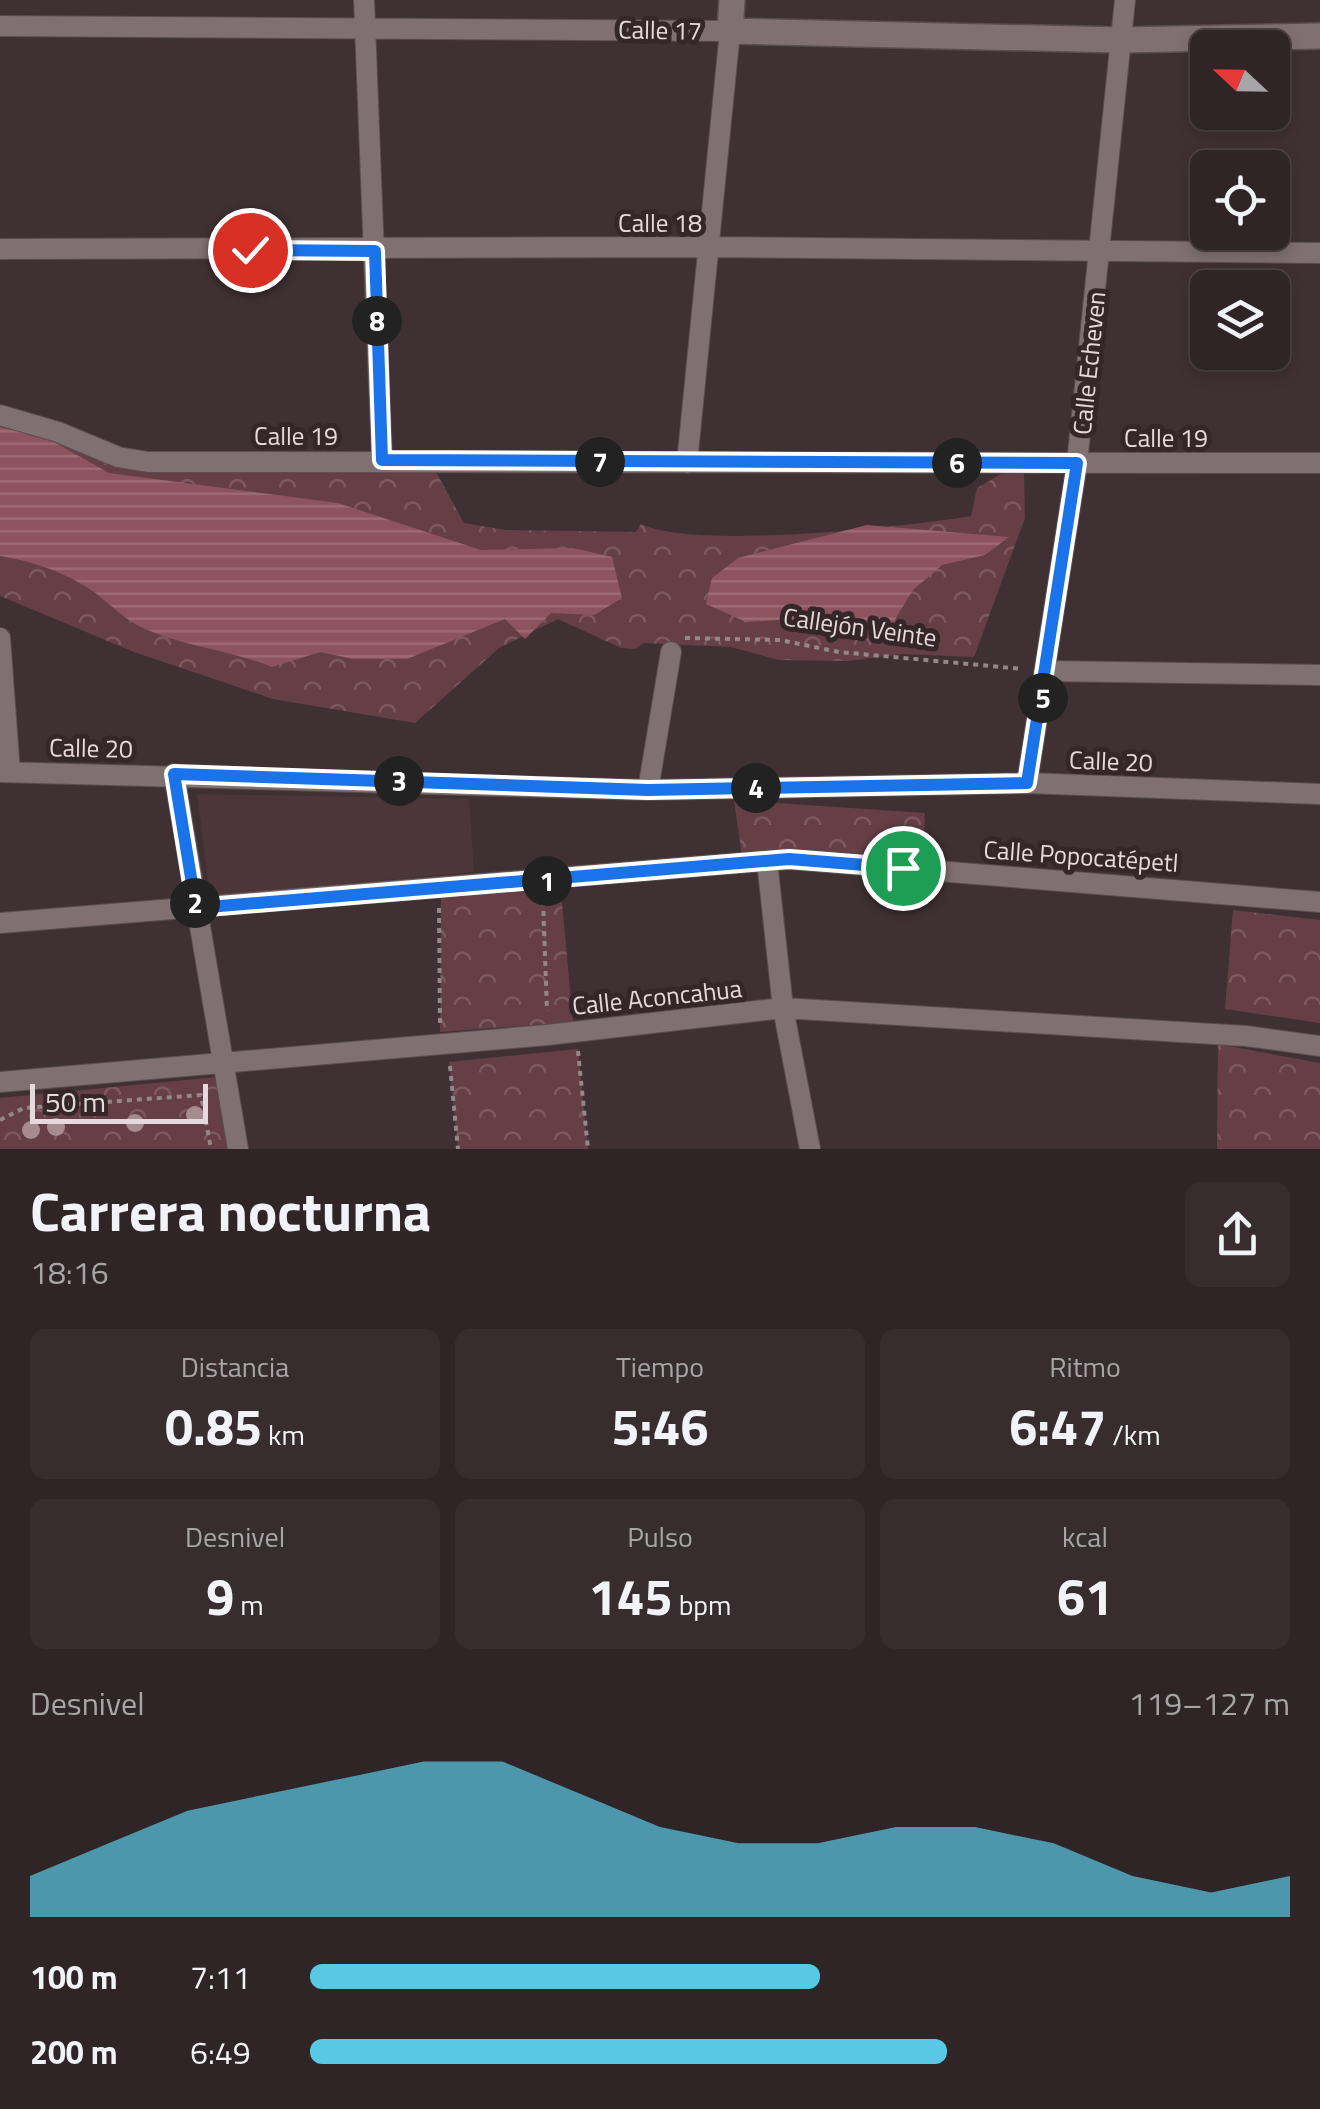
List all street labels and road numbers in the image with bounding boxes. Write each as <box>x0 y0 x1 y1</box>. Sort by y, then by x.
street label: Calle 17 <box>618 10 702 50</box>
street label: Calle 18 <box>618 204 702 242</box>
street label: Calle Echeven <box>1063 289 1115 437</box>
street label: Calle 19 <box>254 417 338 455</box>
street label: Calle 19 <box>1124 419 1208 457</box>
street label: Callejón Veinte <box>781 597 939 657</box>
street label: Calle 20 <box>49 728 133 768</box>
street label: Calle 20 <box>1068 741 1154 781</box>
street label: Calle Popocatépetl <box>982 830 1180 882</box>
street label: Calle Aconcahua <box>570 969 744 1025</box>

